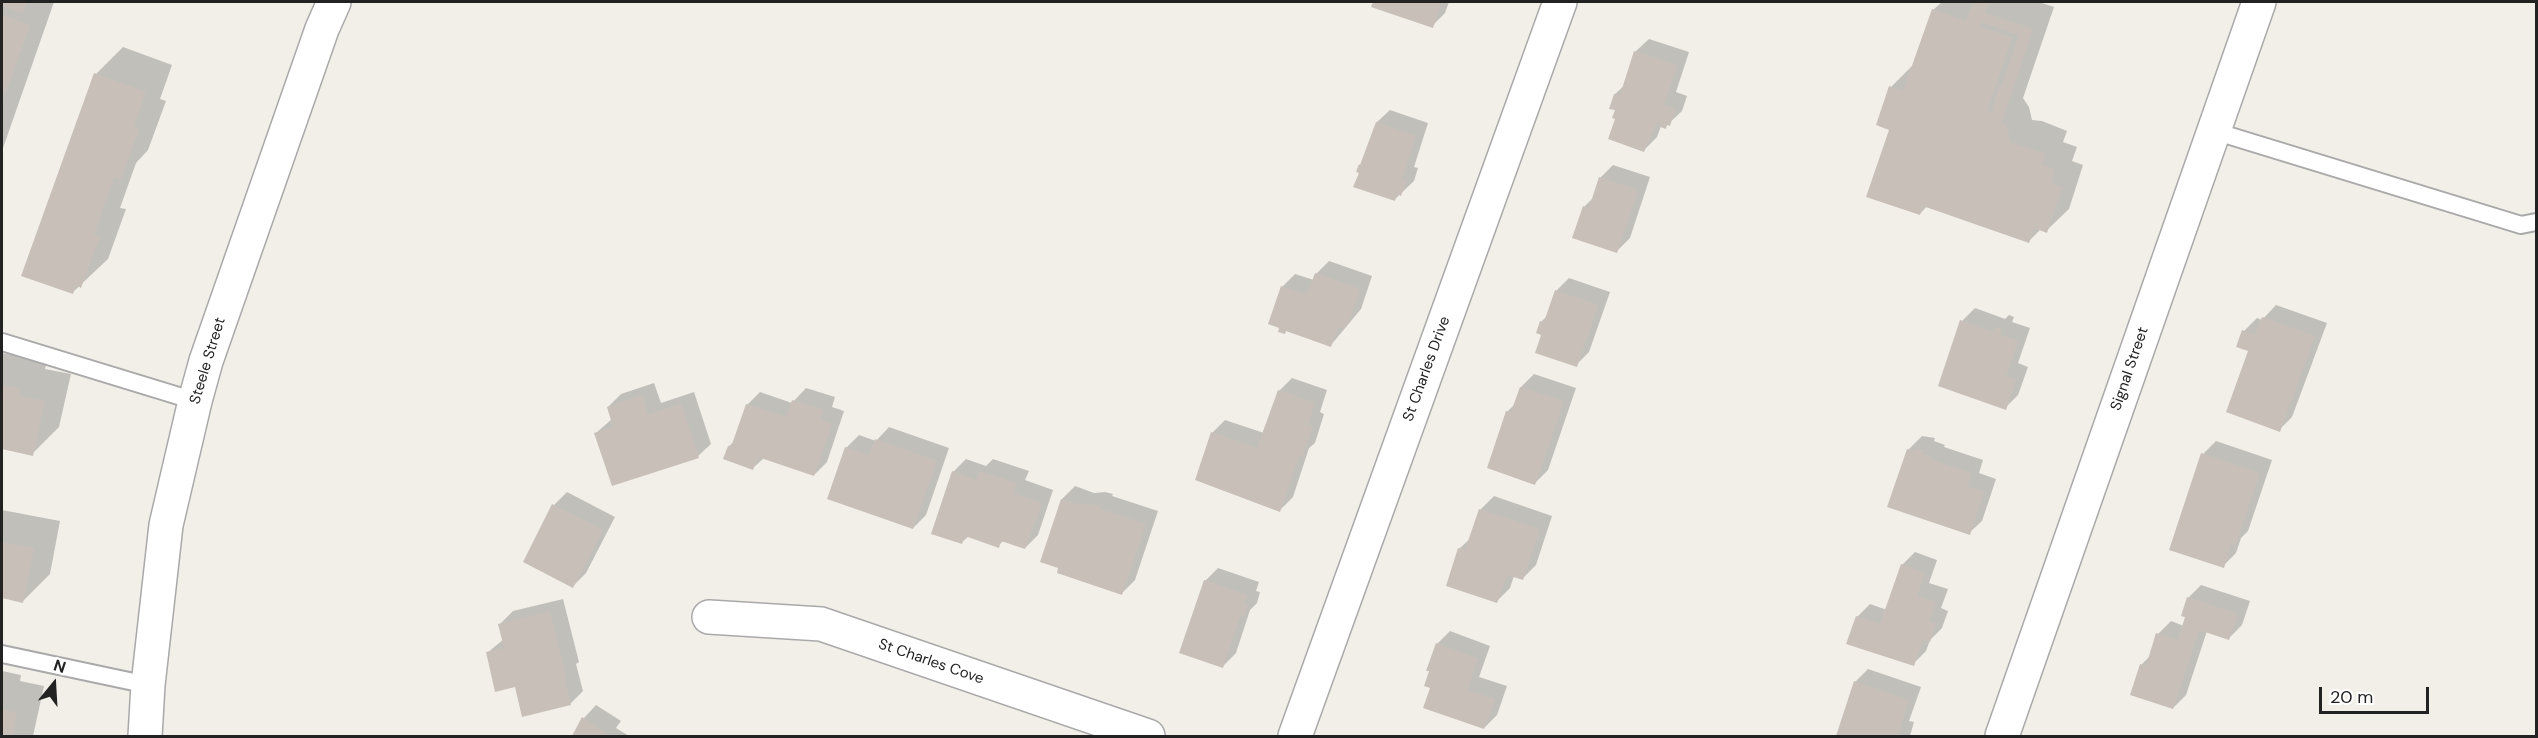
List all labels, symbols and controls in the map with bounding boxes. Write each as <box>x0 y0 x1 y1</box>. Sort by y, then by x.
street label: St Charles Drive <box>1400 314 1454 424</box>
street label: Steele Street <box>186 315 230 407</box>
street label: Signal Street <box>2107 325 2153 413</box>
street label: St Charles Cove <box>876 636 986 688</box>
north arrow <box>24 654 84 714</box>
text: N <box>51 655 69 678</box>
scale bar <box>2322 675 2432 713</box>
text: 20 m <box>2330 685 2373 709</box>

